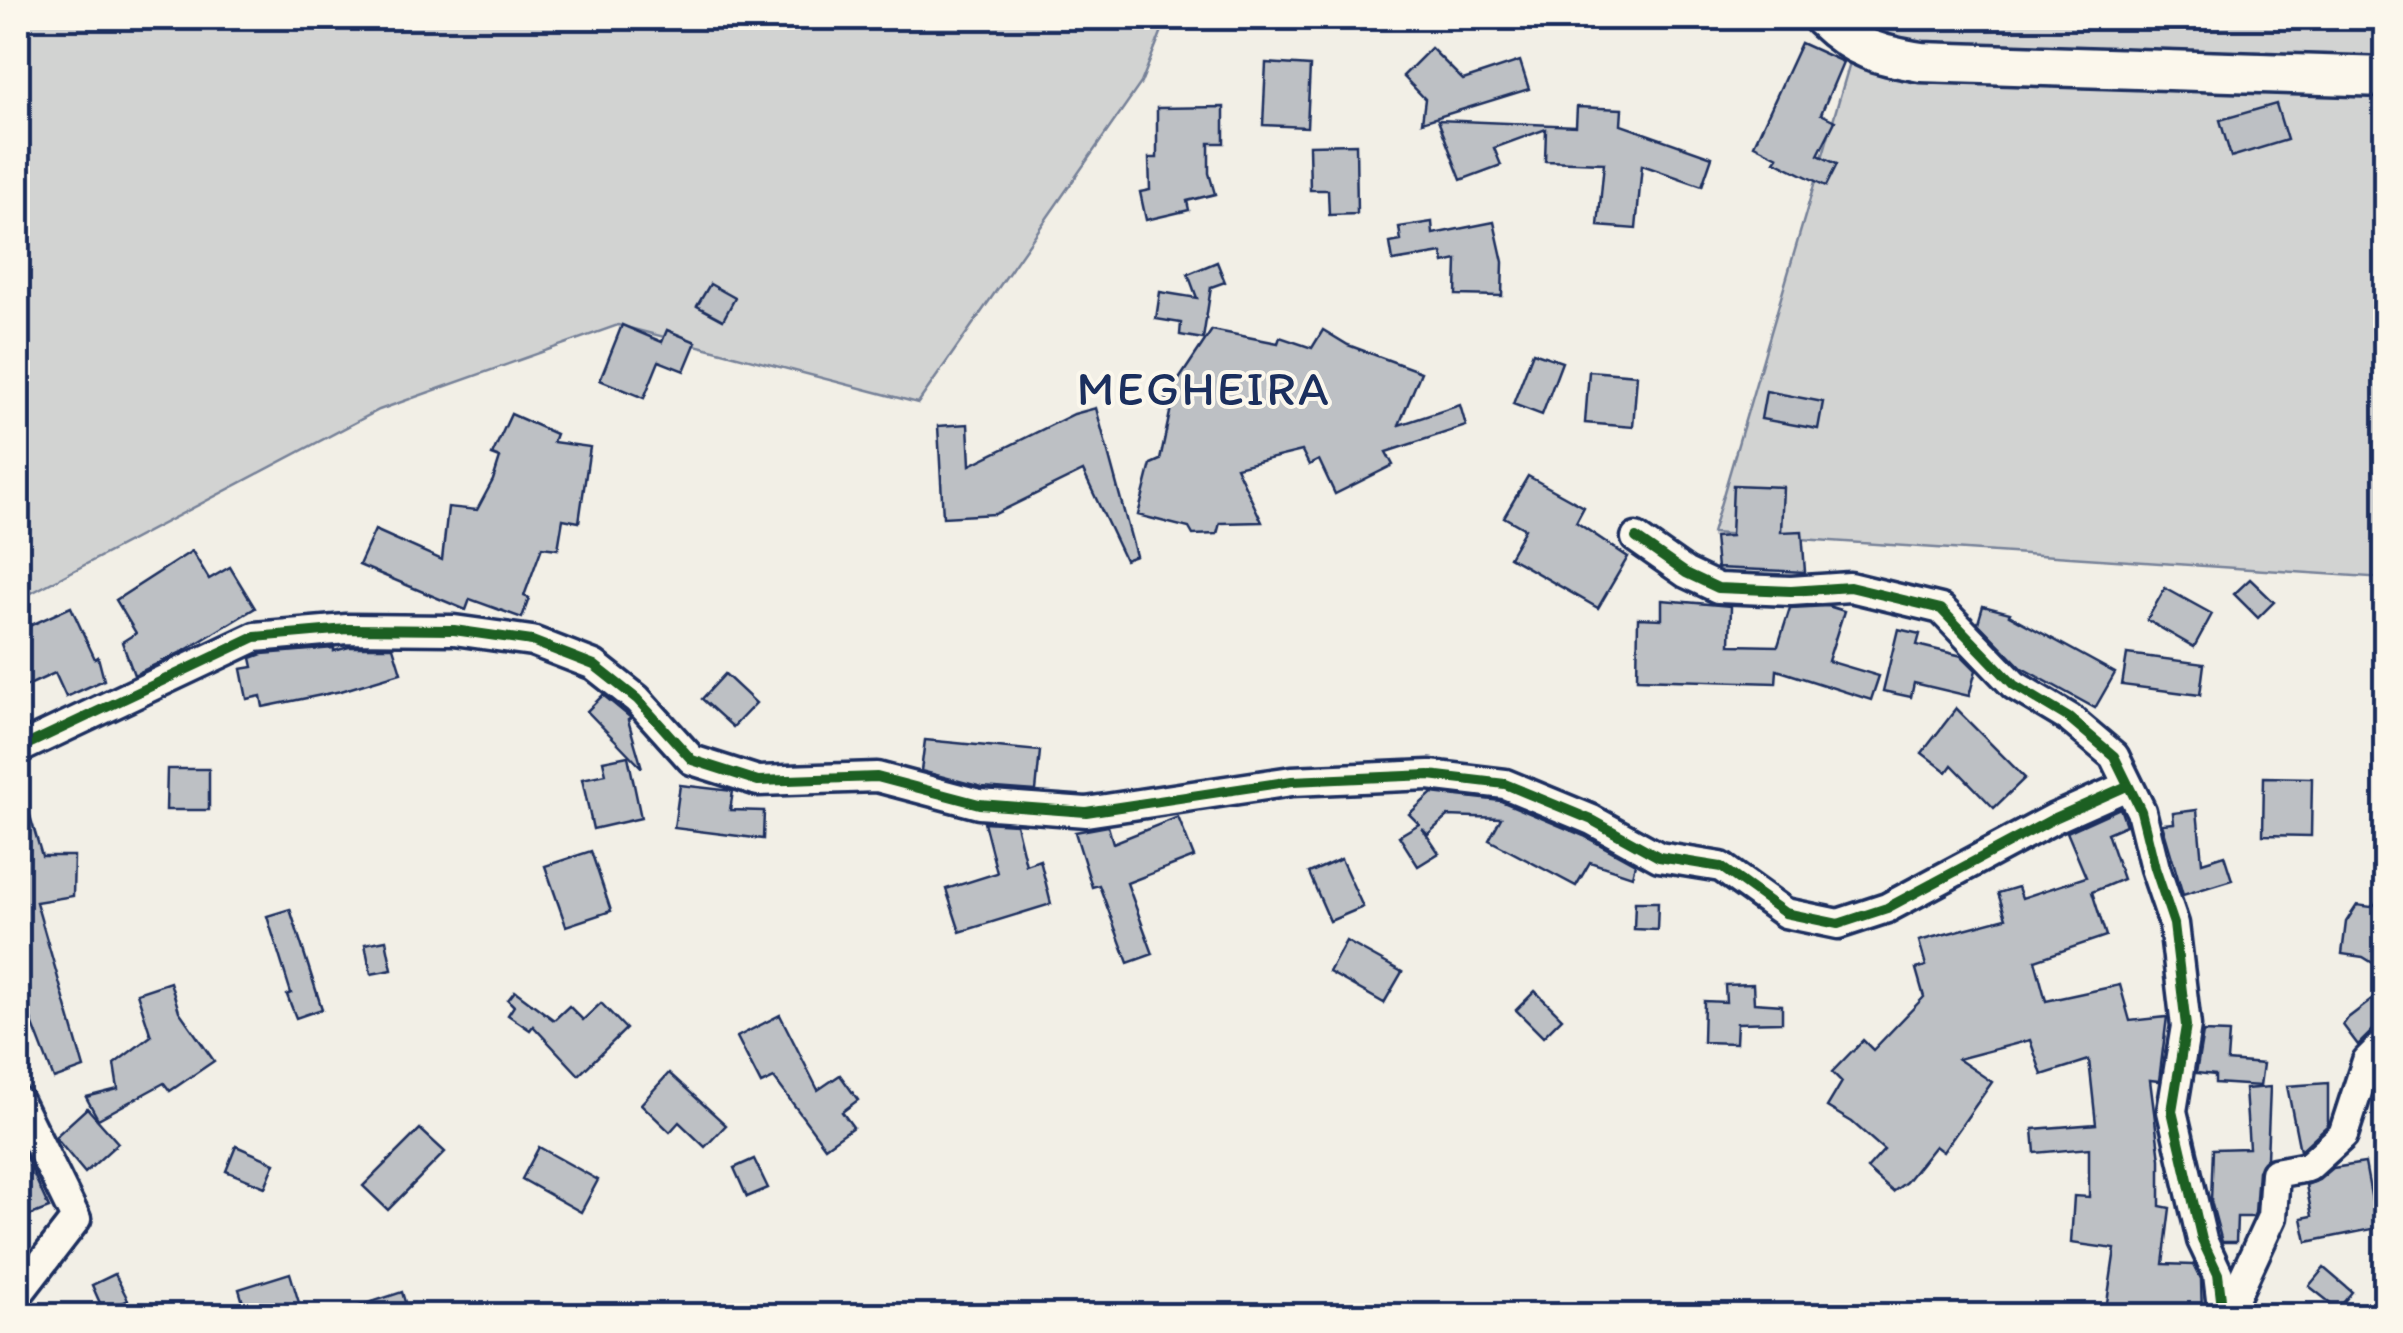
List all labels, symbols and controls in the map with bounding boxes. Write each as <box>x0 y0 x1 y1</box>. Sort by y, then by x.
district label: MEGHEIRA <box>1077 359 1331 417</box>

